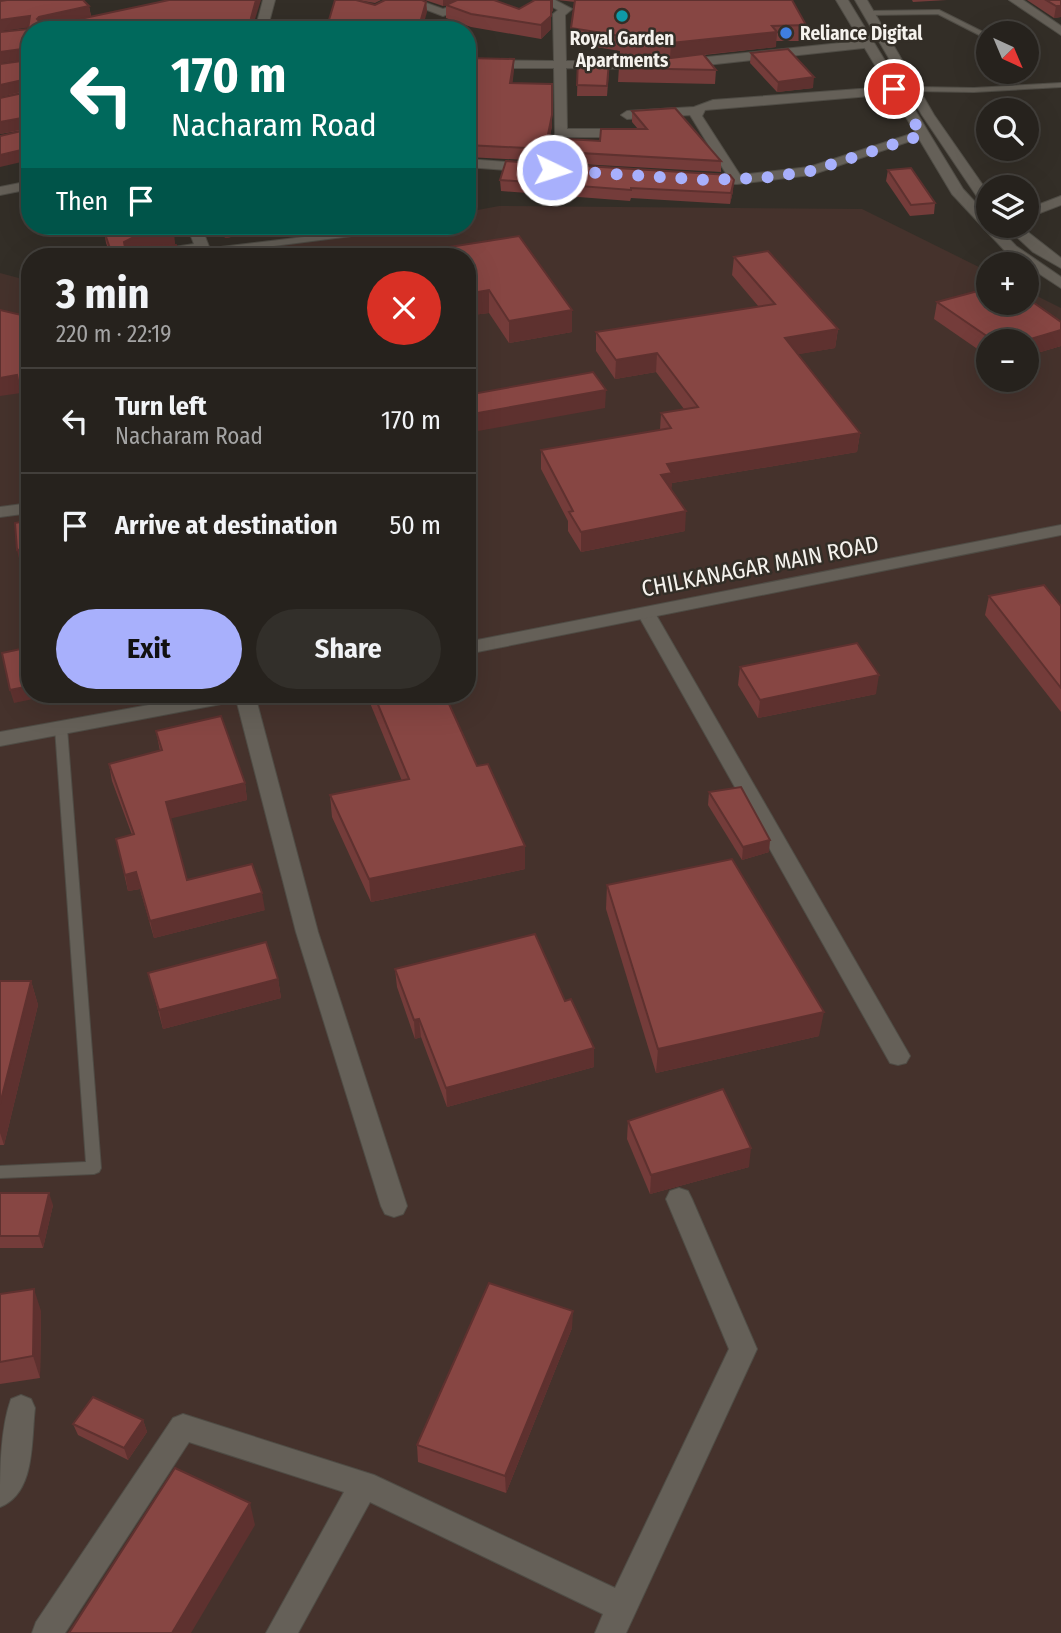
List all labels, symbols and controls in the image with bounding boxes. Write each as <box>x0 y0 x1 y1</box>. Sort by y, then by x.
marker: Royal Garden Apartments <box>614 8 630 24</box>
north arrow <box>976 21 1040 84</box>
map controls <box>976 21 1039 392</box>
place label: Reliance Digital <box>800 22 923 45</box>
marker: Reliance Digital <box>778 25 794 41</box>
place label: Royal Garden Apartments <box>570 27 674 72</box>
text: 170 m <box>171 46 287 105</box>
icon: left <box>56 49 147 140</box>
pin <box>864 59 924 119</box>
icon: arrive <box>875 70 913 108</box>
button: search <box>976 98 1039 161</box>
text: Nacharam Road <box>171 106 377 144</box>
position arrow <box>515 133 589 207</box>
button: layers <box>976 175 1039 238</box>
icon: arrive <box>122 182 160 220</box>
text: Then <box>56 186 108 217</box>
button: + <box>976 252 1039 315</box>
text: 3 min <box>56 269 150 319</box>
button: close <box>367 271 441 345</box>
text: 220 m · 22:19 <box>56 320 171 348</box>
button: − <box>976 329 1039 392</box>
text: Turn left <box>115 391 207 422</box>
icon: left <box>56 402 94 440</box>
text: 170 m <box>381 405 441 436</box>
text: Nacharam Road <box>115 422 263 450</box>
icon: arrive <box>56 507 94 545</box>
text: Arrive at destination <box>115 510 338 541</box>
text: 50 m <box>389 510 441 541</box>
street label: CHILKANAGAR MAIN ROAD <box>639 529 881 603</box>
button: Exit <box>56 609 242 689</box>
button: Share <box>256 609 441 689</box>

